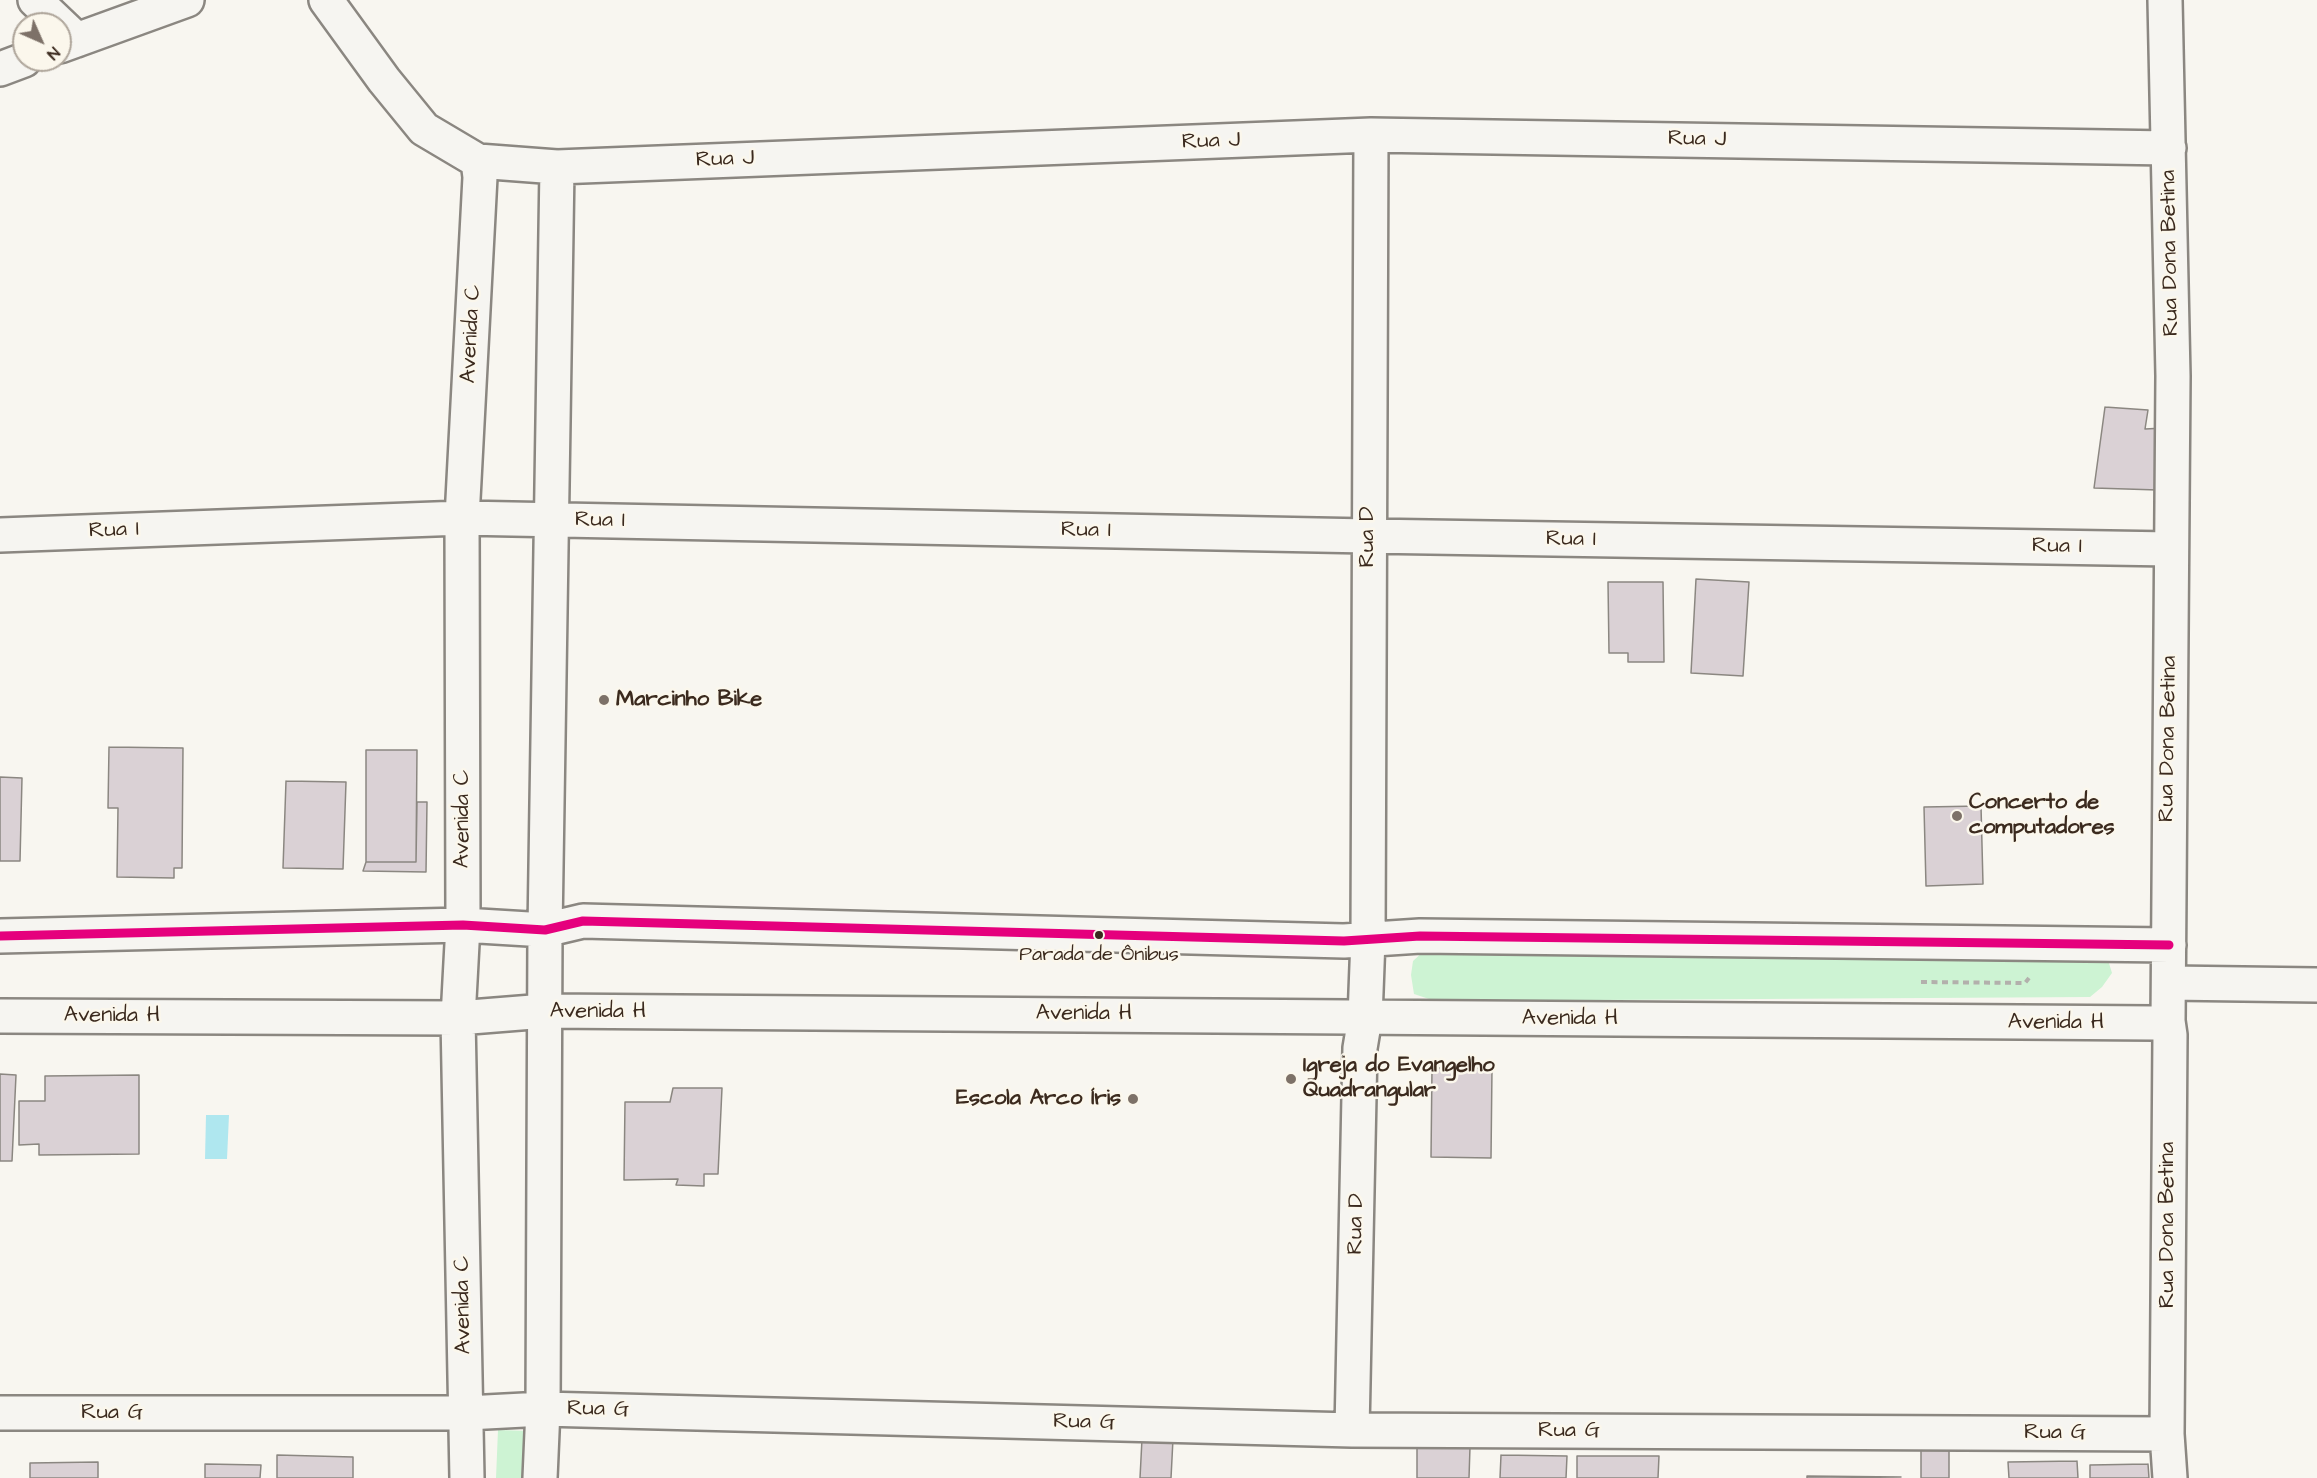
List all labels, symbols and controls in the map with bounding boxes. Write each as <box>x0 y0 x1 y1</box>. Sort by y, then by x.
north arrow <box>12 12 72 72</box>
text: N <box>42 42 65 65</box>
street label: Rua J <box>1668 126 1726 154</box>
street label: Rua J <box>1181 128 1241 156</box>
street label: Rua J <box>695 146 755 174</box>
street label: Rua Dona Betina <box>2156 170 2186 336</box>
street label: Avenida C <box>456 284 488 384</box>
street label: Rua D <box>1355 506 1381 568</box>
street label: Rua I <box>575 507 625 535</box>
street label: Rua I <box>88 517 140 545</box>
street label: Rua I <box>1061 517 1111 545</box>
street label: Rua I <box>1546 526 1596 554</box>
street label: Rua I <box>2032 533 2082 561</box>
street label: Rua Dona Betina <box>2154 656 2184 822</box>
place label: Marcinho Bike <box>616 687 762 713</box>
marker: Marcinho Bike <box>597 693 611 707</box>
street label: Avenida C <box>450 770 476 868</box>
place label: Concerto de computadores <box>1969 790 2115 842</box>
marker: Concerto de computadores <box>1950 809 1964 823</box>
marker: Parada de Ônibus <box>1093 929 1105 941</box>
place label: Parada de Ônibus <box>1019 944 1179 968</box>
street label: Avenida H <box>550 999 646 1025</box>
street label: Avenida H <box>1036 1001 1132 1027</box>
street label: Avenida H <box>64 1003 160 1029</box>
street label: Avenida H <box>1522 1006 1618 1032</box>
street label: Avenida H <box>2008 1010 2104 1036</box>
place label: Igreja do Evangelho Quadrangular <box>1303 1053 1495 1104</box>
marker: Igreja do Evangelho Quadrangular <box>1284 1072 1298 1086</box>
place label: Escola Arco Íris <box>956 1086 1121 1112</box>
marker: Escola Arco Íris <box>1126 1092 1140 1106</box>
street label: Rua Dona Betina <box>2155 1142 2181 1308</box>
street label: Rua D <box>1343 1193 1371 1255</box>
street label: Avenida C <box>450 1255 478 1355</box>
street label: Rua G <box>567 1396 629 1424</box>
street label: Rua G <box>81 1400 143 1426</box>
street label: Rua G <box>1053 1409 1115 1437</box>
street label: Rua G <box>1538 1418 1600 1444</box>
street label: Rua G <box>2024 1420 2086 1446</box>

